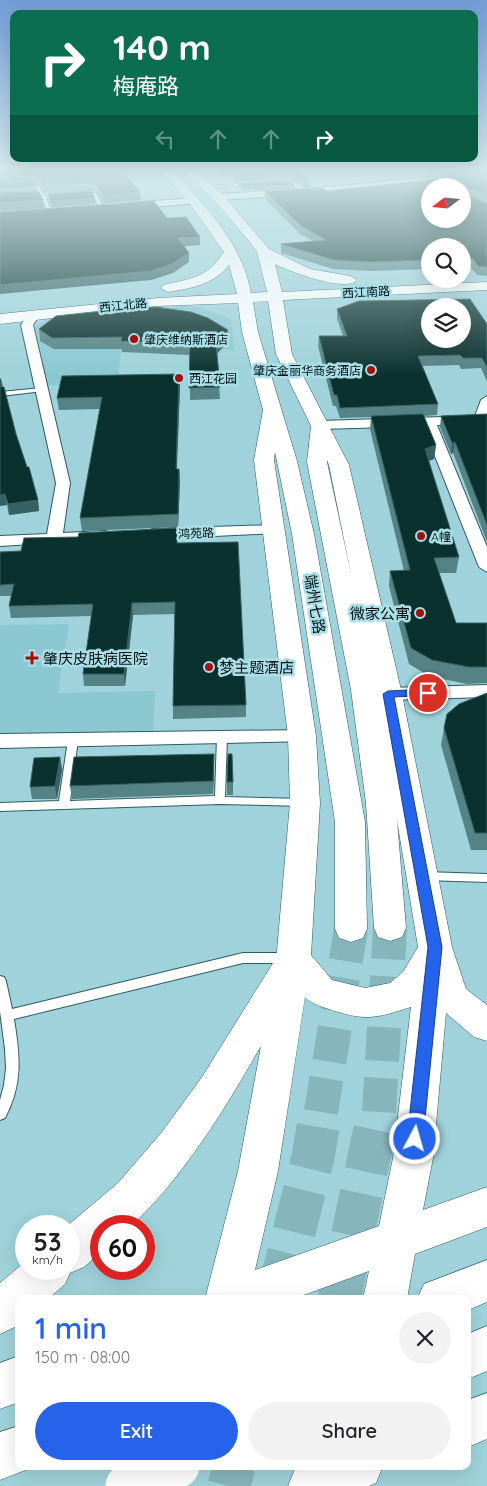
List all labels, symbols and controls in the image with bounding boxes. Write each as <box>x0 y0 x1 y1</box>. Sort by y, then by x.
text: 140 m <box>113 25 211 69</box>
icon: right <box>30 30 95 95</box>
text: 梅庵路 <box>113 72 179 100</box>
icon: left <box>151 125 179 153</box>
icon: ahead <box>204 125 232 153</box>
icon: ahead <box>257 125 285 153</box>
icon: right <box>310 125 338 153</box>
north arrow <box>421 178 471 228</box>
map controls <box>421 178 471 348</box>
button: search <box>421 238 471 288</box>
street label: 西江南路 <box>342 283 390 301</box>
street label: 西江北路 <box>98 295 148 315</box>
button: layers <box>421 298 471 348</box>
place label: 肇庆维纳斯酒店 <box>144 332 228 347</box>
marker: 肇庆维纳斯酒店 <box>128 333 140 345</box>
place label: 肇庆金丽华商务酒店 <box>253 363 361 378</box>
marker: 肇庆金丽华商务酒店 <box>365 364 377 376</box>
place label: 西江花园 <box>189 371 237 386</box>
marker: 西江花园 <box>173 372 185 384</box>
street label: 鸿苑路 <box>178 525 214 541</box>
place label: A幢 <box>431 529 451 544</box>
marker: A幢 <box>415 530 427 542</box>
street label: 端州七路 <box>301 573 329 635</box>
place label: 微家公寓 <box>350 604 410 623</box>
marker: 微家公寓 <box>414 607 426 619</box>
place label: 肇庆皮肤病医院 <box>43 649 148 668</box>
marker: 肇庆皮肤病医院 <box>25 651 39 665</box>
place label: 梦主题酒店 <box>219 658 294 677</box>
marker: 梦主题酒店 <box>203 661 215 673</box>
pin <box>407 672 449 714</box>
icon: arrive <box>414 679 442 707</box>
position arrow <box>388 1112 440 1164</box>
speed limit sign: 60 <box>90 1215 155 1280</box>
text: 53 <box>34 1226 61 1257</box>
text: km/h <box>32 1252 63 1267</box>
text: 1 min <box>35 1309 107 1347</box>
button: close <box>399 1312 451 1364</box>
text: 150 m · 08:00 <box>35 1347 130 1367</box>
button: Exit <box>35 1402 238 1460</box>
button: Share <box>248 1402 451 1460</box>

